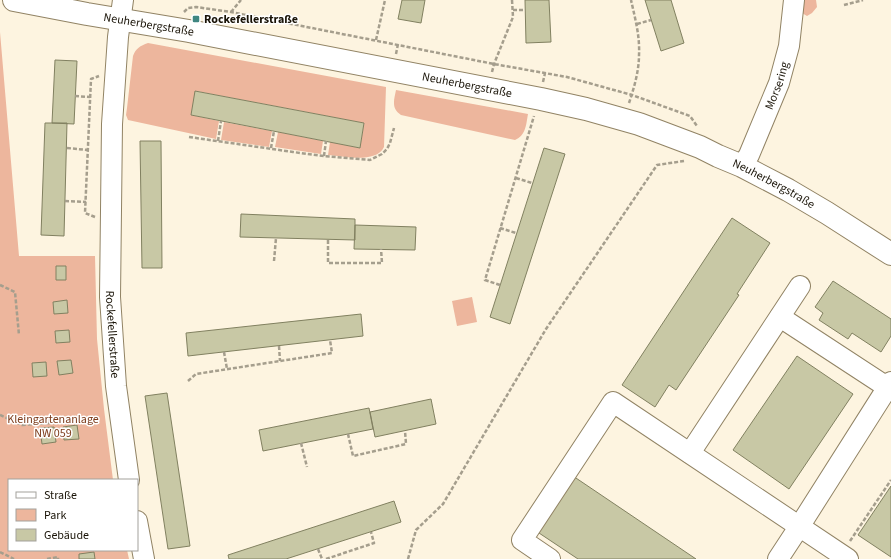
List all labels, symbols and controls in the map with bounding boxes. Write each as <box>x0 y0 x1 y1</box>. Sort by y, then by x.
street label: Neuherbergstraße <box>102 8 195 40</box>
place label: Rockefellerstraße <box>204 11 298 28</box>
marker: Rockefellerstraße <box>191 14 201 24</box>
street label: Morsering <box>760 60 793 112</box>
street label: Neuherbergstraße <box>421 68 514 102</box>
street label: Neuherbergstraße <box>730 155 818 213</box>
street label: Rockefellerstraße <box>101 291 124 379</box>
park label: Kleingartenanlage NW 059 <box>7 411 99 442</box>
legend <box>8 479 138 551</box>
text: Straße <box>44 487 77 504</box>
text: Park <box>44 507 66 524</box>
text: Gebäude <box>44 527 89 544</box>

